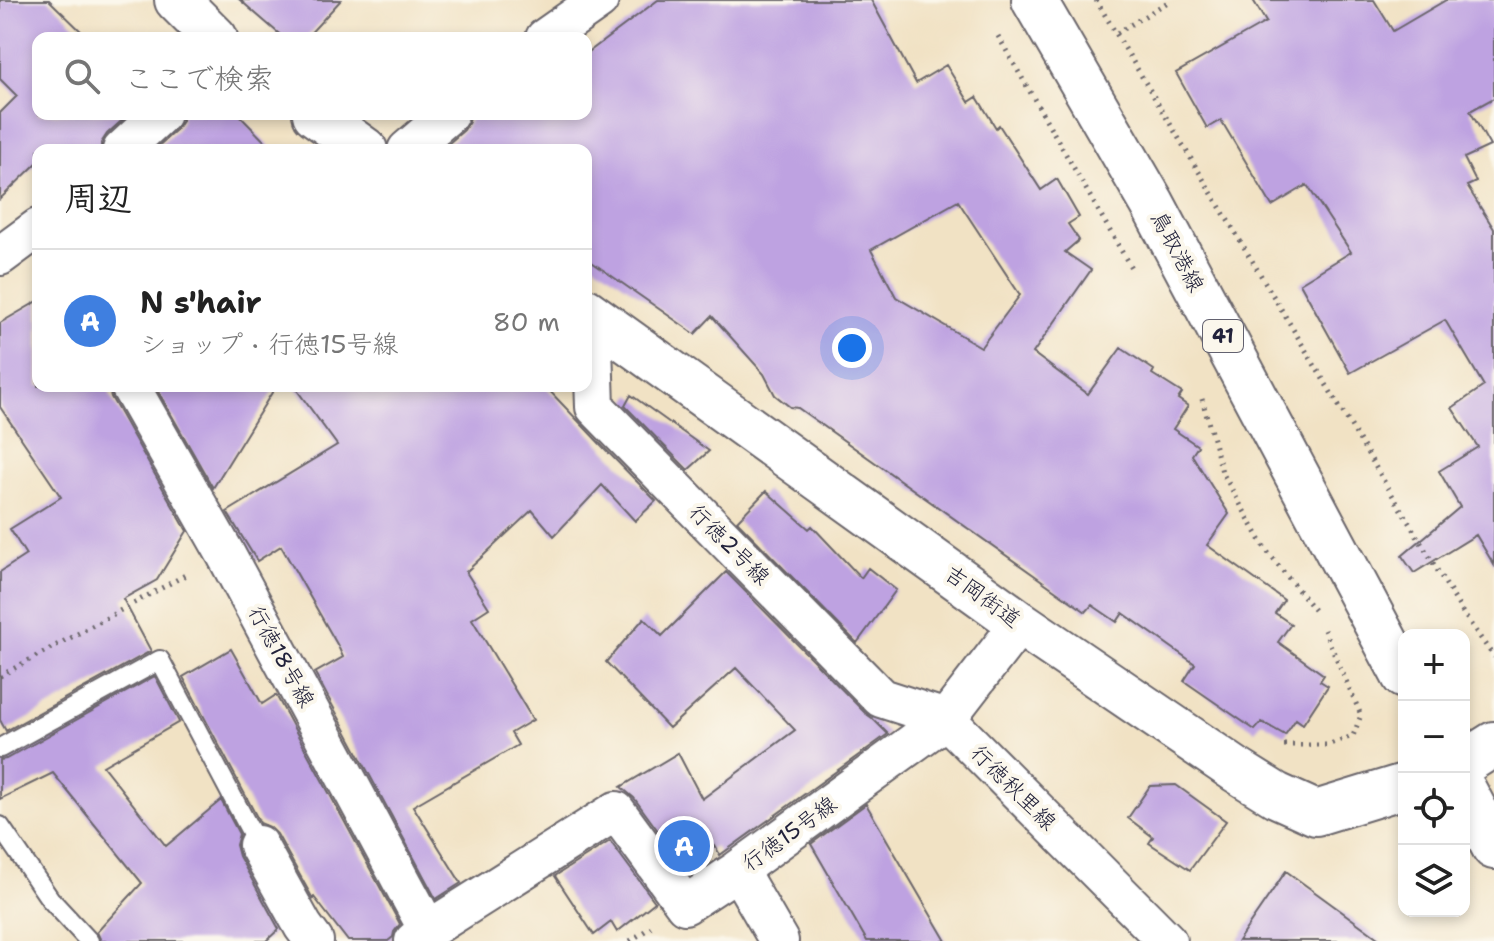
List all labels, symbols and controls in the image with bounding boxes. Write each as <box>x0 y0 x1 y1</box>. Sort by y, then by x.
search box <box>32 32 592 120</box>
icon: search <box>60 54 104 98</box>
text: ここで検索 <box>124 58 274 99</box>
text: 周辺 <box>64 175 132 221</box>
street label: 鳥取港線 <box>1144 206 1211 297</box>
text: N s'hair <box>140 282 262 323</box>
text: A <box>80 304 100 339</box>
text: 80 m <box>493 304 560 339</box>
road number: 41 <box>1203 320 1243 352</box>
text: ショップ · 行徳15号線 <box>140 326 398 361</box>
your location <box>832 328 872 368</box>
street label: 行徳2号線 <box>683 498 776 591</box>
street label: 吉岡街道 <box>939 559 1027 634</box>
street label: 行徳18号線 <box>242 600 321 712</box>
map controls <box>1398 629 1470 917</box>
button: + <box>1398 629 1470 701</box>
button: − <box>1398 701 1470 773</box>
street label: 行徳秋里線 <box>964 738 1063 837</box>
button: locate <box>1398 773 1470 845</box>
street label: 行徳15号線 <box>736 789 842 878</box>
pin: A <box>658 816 710 876</box>
button: layers <box>1398 845 1470 917</box>

